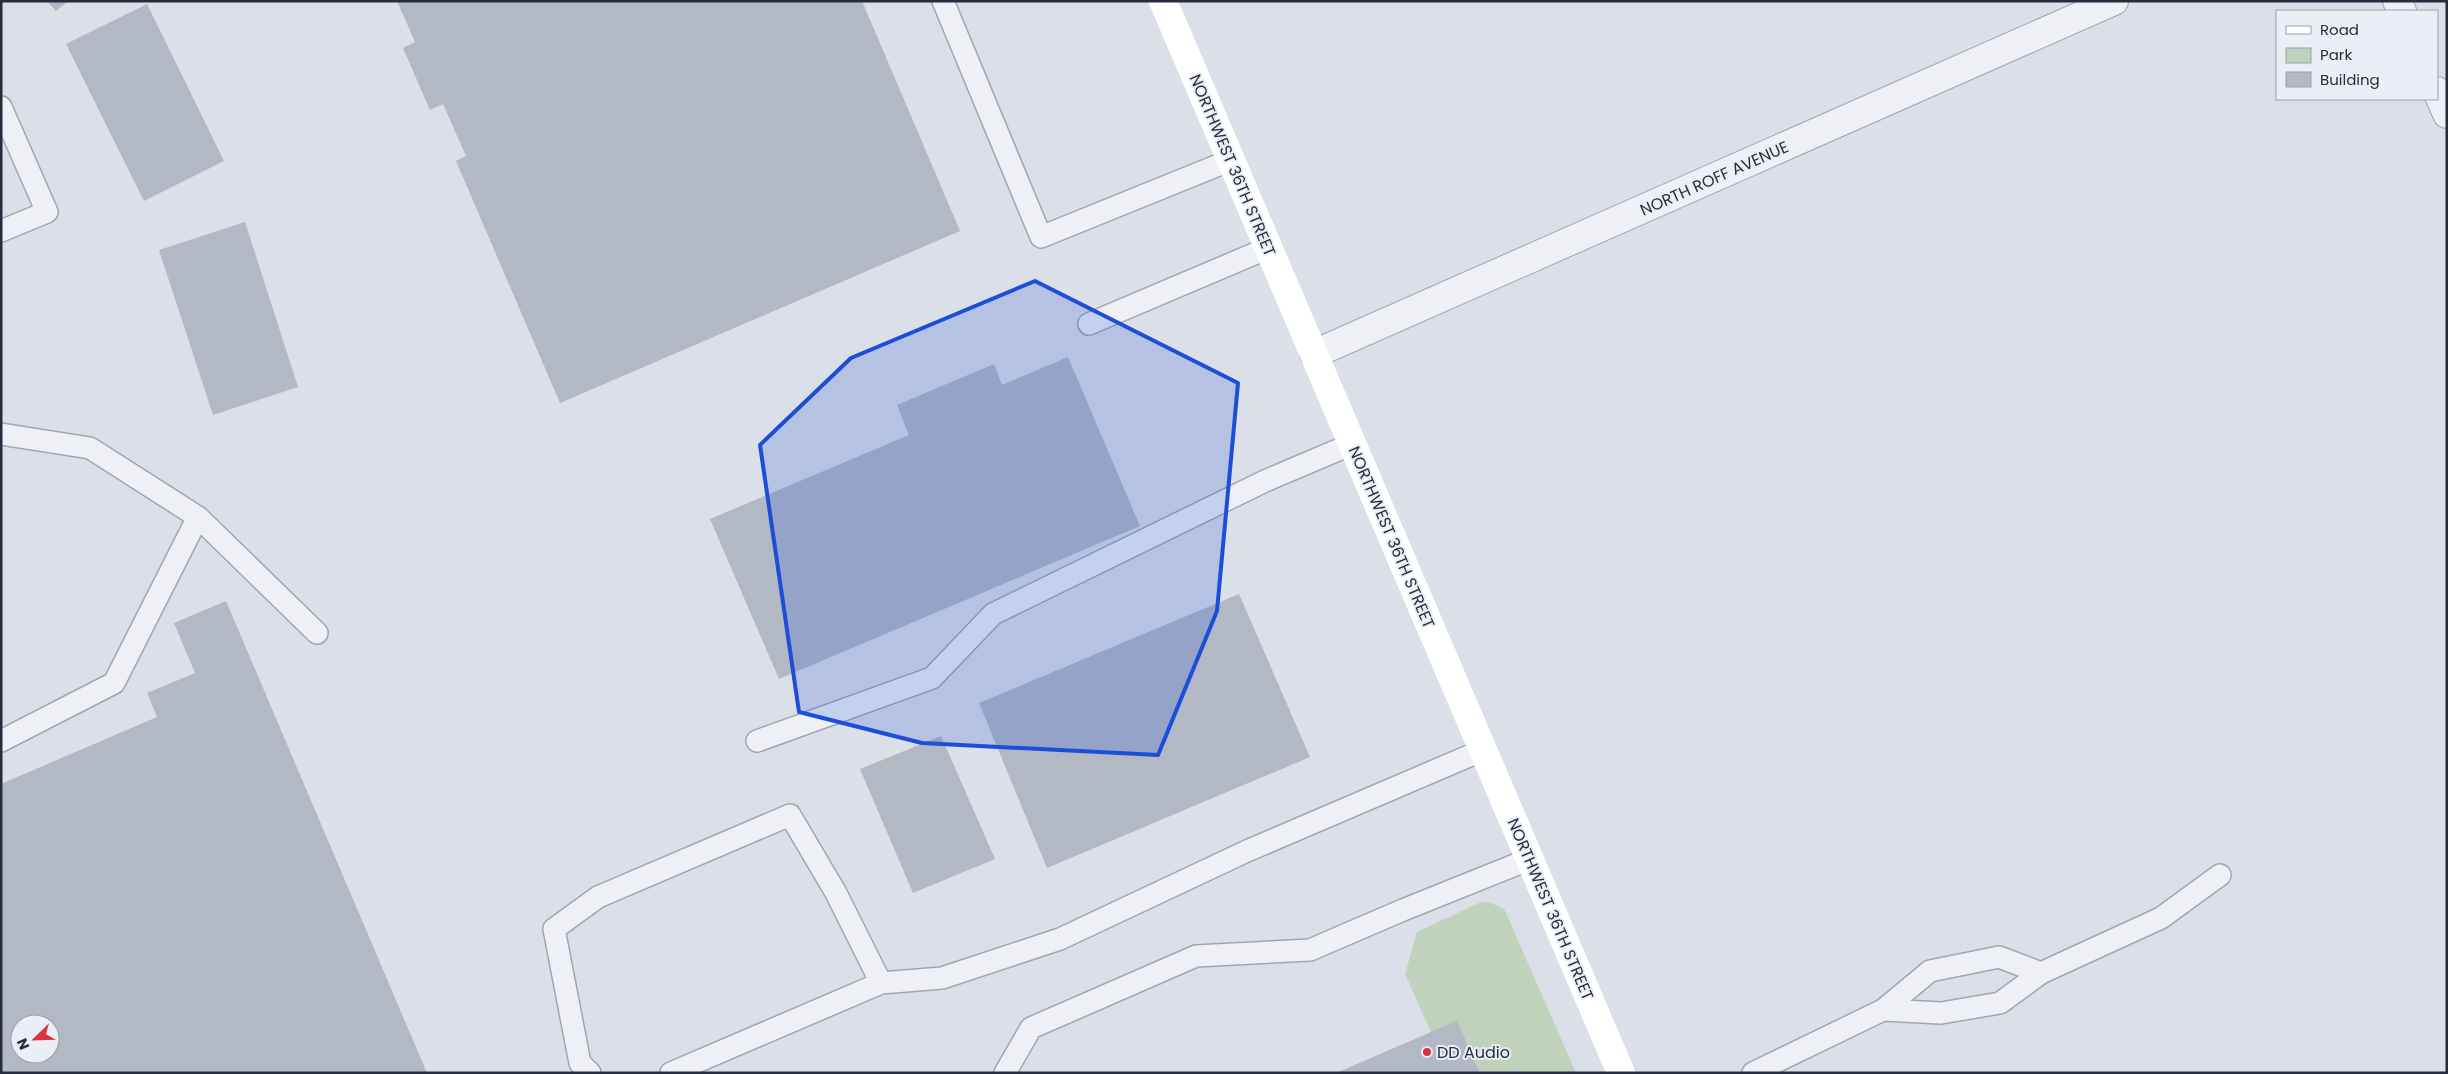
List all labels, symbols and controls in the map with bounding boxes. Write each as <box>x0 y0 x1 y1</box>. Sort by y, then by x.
legend <box>2276 10 2438 100</box>
text: Road <box>2320 19 2359 40</box>
text: Park <box>2320 44 2352 65</box>
text: Building <box>2320 69 2380 90</box>
street label: NORTHWEST 36TH STREET <box>1184 71 1282 260</box>
street label: NORTH ROFF AVENUE <box>1636 135 1792 222</box>
street label: NORTHWEST 36TH STREET <box>1343 443 1441 632</box>
street label: NORTHWEST 36TH STREET <box>1502 815 1600 1004</box>
north arrow <box>10 1014 60 1064</box>
text: N <box>12 1035 34 1053</box>
place label: DD Audio <box>1437 1041 1510 1064</box>
marker: DD Audio <box>1421 1046 1433 1058</box>

